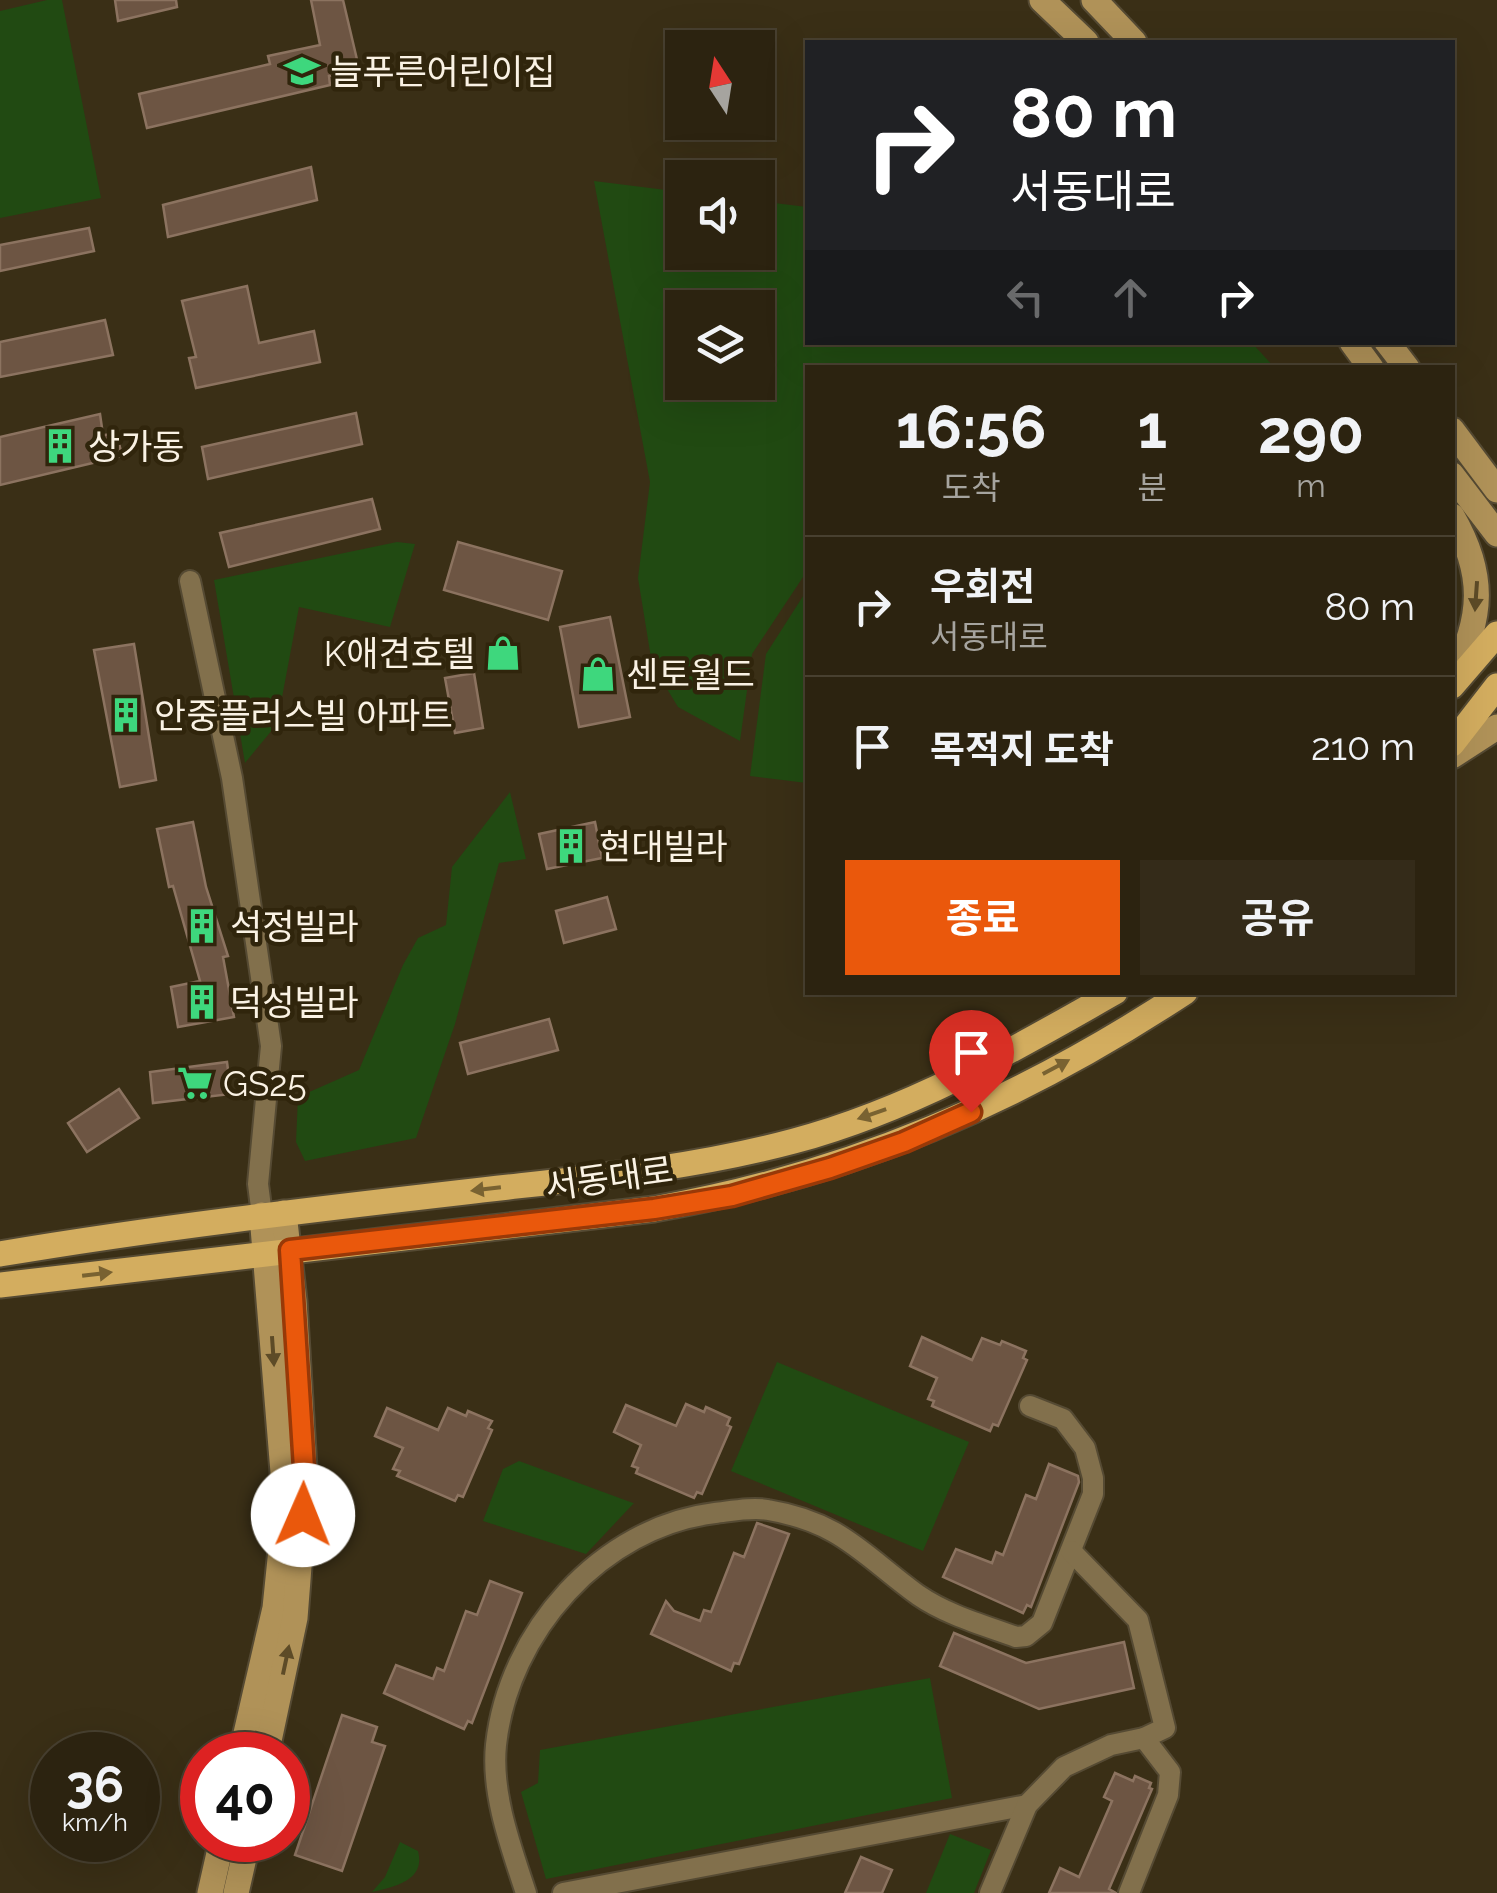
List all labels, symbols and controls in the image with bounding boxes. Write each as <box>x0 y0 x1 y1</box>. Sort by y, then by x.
north arrow <box>665 30 775 140</box>
map controls <box>665 30 775 400</box>
place label: 늘푸른어린이집 <box>330 51 555 92</box>
school or university icon: 늘푸른어린이집 <box>283 52 321 90</box>
text: 80 m <box>1010 71 1177 153</box>
icon: right <box>845 80 975 210</box>
button: sound <box>665 160 775 270</box>
text: 서동대로 <box>1010 165 1176 218</box>
icon: left <box>998 270 1053 325</box>
icon: ahead <box>1103 270 1158 325</box>
icon: right <box>1208 270 1263 325</box>
button: layers <box>665 290 775 400</box>
text: 16:56 <box>896 392 1046 462</box>
text: 1 <box>1137 392 1167 462</box>
text: 290 <box>1258 397 1364 467</box>
place label: 상가동 <box>88 426 185 467</box>
building icon: 상가동 <box>41 427 79 465</box>
text: m <box>1296 467 1326 504</box>
text: 도착 <box>942 469 1001 506</box>
text: 분 <box>1138 469 1167 506</box>
text: 우회전 <box>930 564 1035 609</box>
icon: right <box>845 579 900 634</box>
one-way arrow <box>1467 580 1483 612</box>
text: 80 m <box>1325 584 1415 629</box>
text: 서동대로 <box>930 618 1048 655</box>
place label: K애견호텔 <box>324 633 475 674</box>
shop icon: K애견호텔 <box>484 634 522 672</box>
place label: 센토월드 <box>626 654 755 695</box>
shop icon: 센토월드 <box>579 655 617 693</box>
place label: 안중플러스빌 아파트 <box>154 695 453 736</box>
building icon: 안중플러스빌 아파트 <box>107 696 145 734</box>
icon: arrive <box>845 719 900 774</box>
text: 210 m <box>1311 724 1415 769</box>
text: 목적지 도착 <box>930 727 1114 772</box>
place label: 현대빌라 <box>599 826 728 867</box>
building icon: 현대빌라 <box>552 827 590 865</box>
button: 종료 <box>845 860 1120 975</box>
button: 공유 <box>1140 860 1415 975</box>
place label: 석정빌라 <box>230 906 359 947</box>
building icon: 석정빌라 <box>183 907 221 945</box>
place label: 덕성빌라 <box>230 982 359 1023</box>
building icon: 덕성빌라 <box>183 983 221 1021</box>
pin <box>929 1010 1014 1113</box>
icon: arrive <box>944 1025 999 1080</box>
one-way arrow <box>1042 1059 1071 1076</box>
place label: GS25 <box>223 1063 307 1104</box>
supermarket icon: GS25 <box>176 1064 214 1102</box>
one-way arrow <box>857 1108 887 1123</box>
street label: 서동대로 <box>542 1149 676 1207</box>
one-way arrow <box>469 1181 501 1197</box>
one-way arrow <box>81 1266 113 1282</box>
one-way arrow <box>266 1335 282 1367</box>
position arrow <box>251 1463 355 1567</box>
one-way arrow <box>279 1644 294 1675</box>
speed limit sign: 40 <box>180 1732 310 1862</box>
text: 36 <box>66 1755 124 1814</box>
text: km/h <box>62 1807 128 1837</box>

